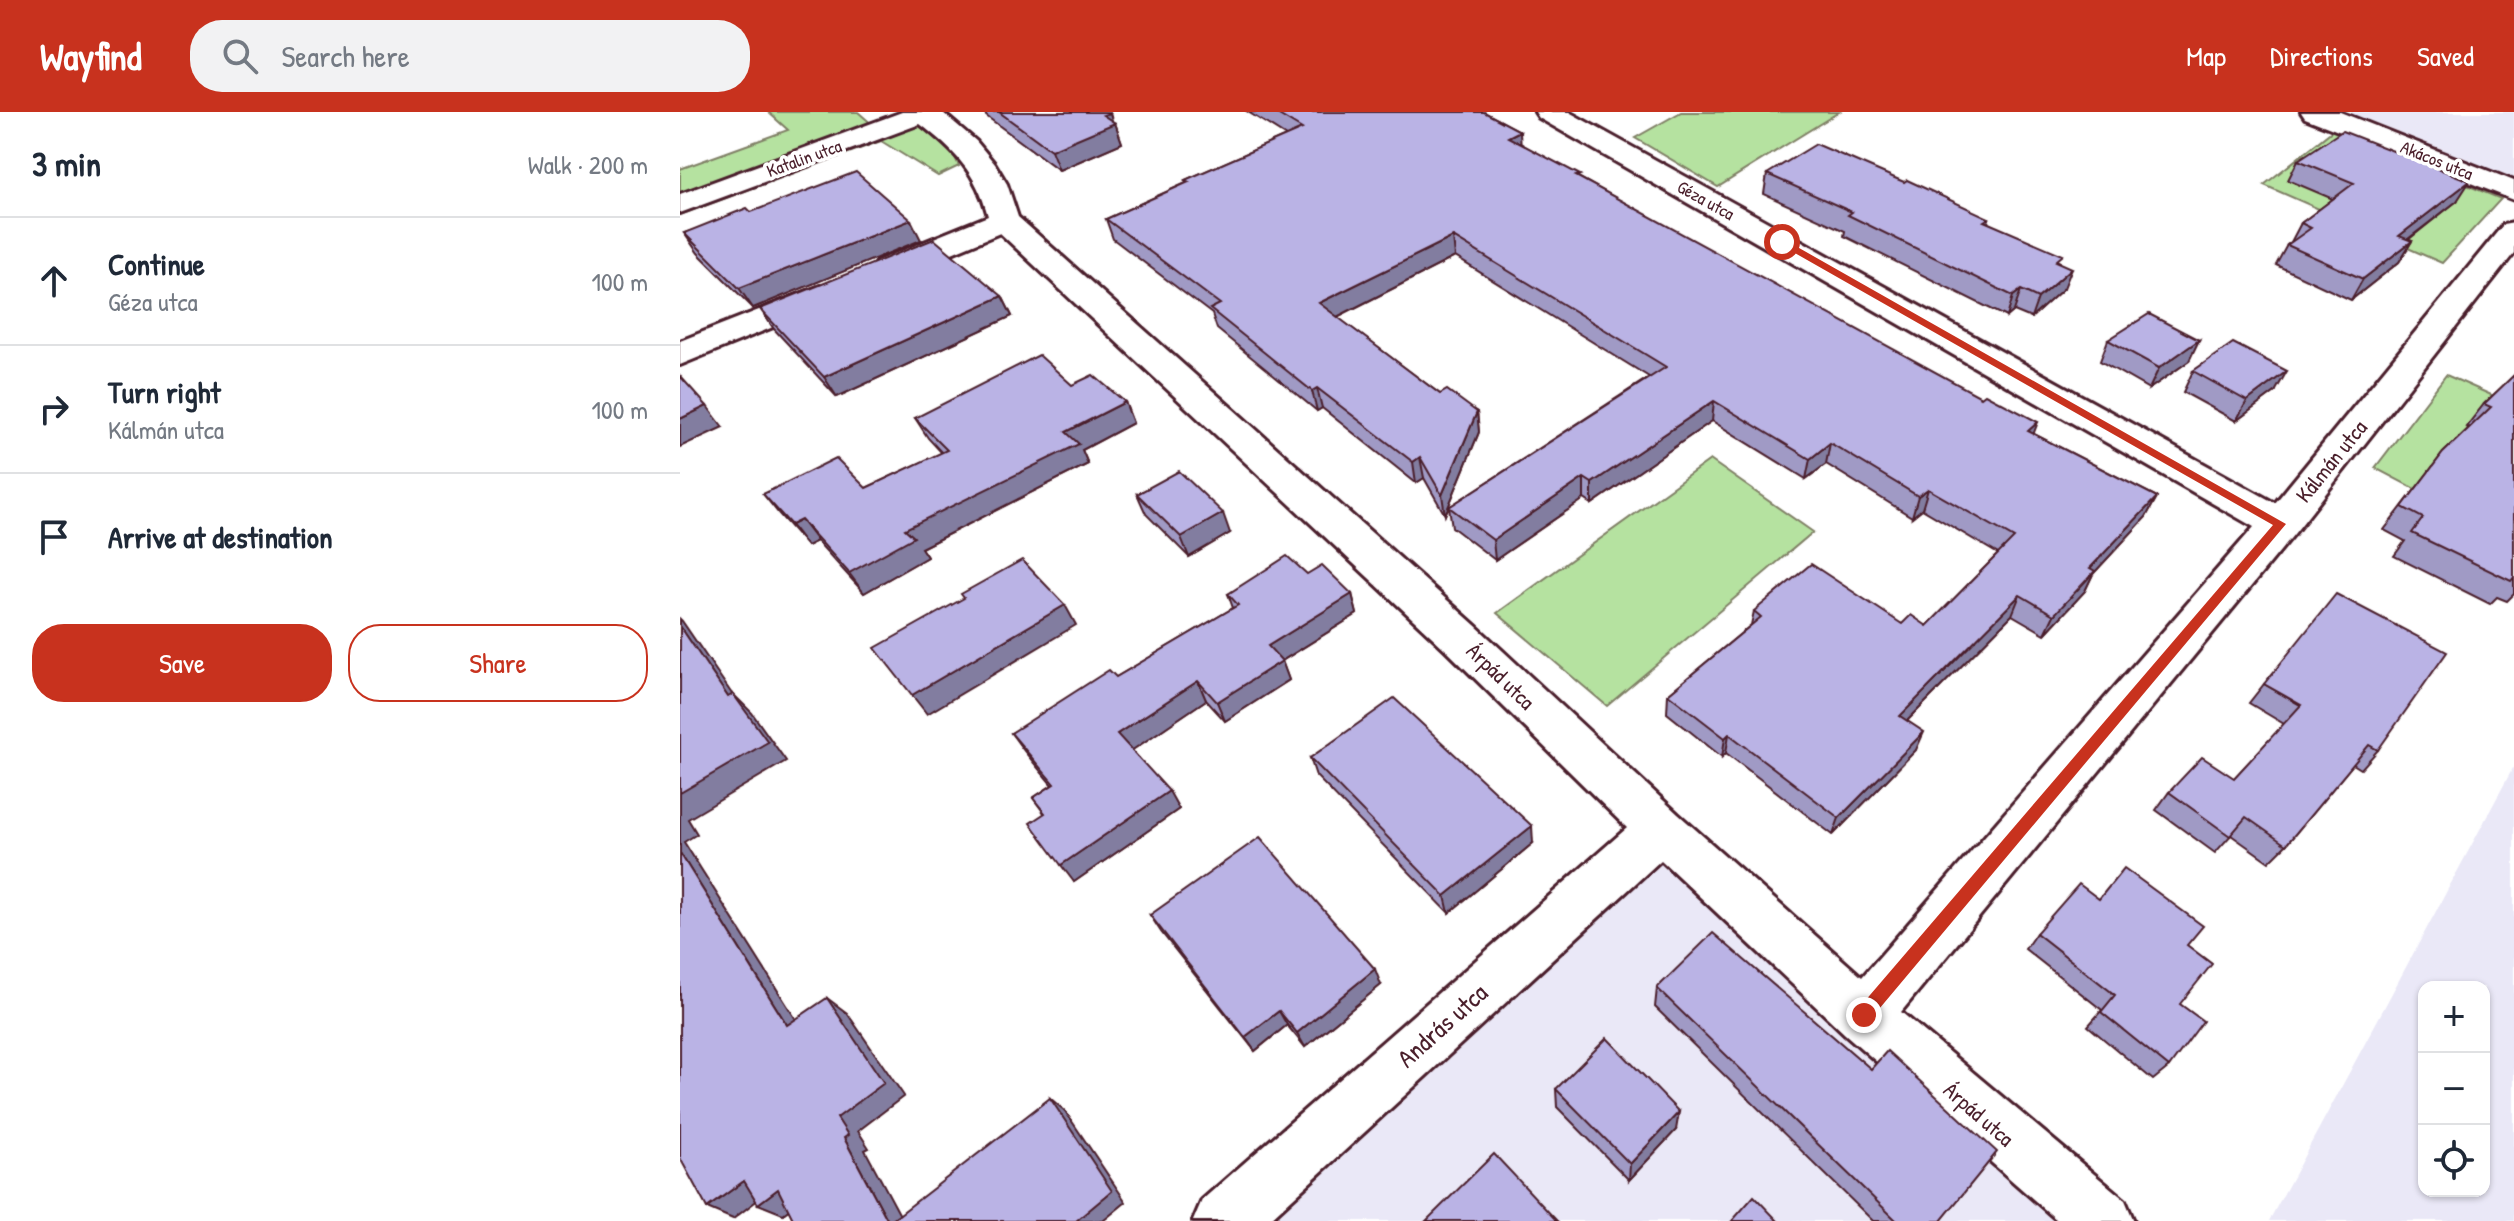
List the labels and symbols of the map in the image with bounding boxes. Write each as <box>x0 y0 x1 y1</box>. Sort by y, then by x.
street label: Katalin utca <box>763 133 845 183</box>
street label: Akácos utca <box>2397 134 2477 186</box>
street label: Géza utca <box>1673 174 1739 226</box>
route start <box>1764 224 1800 260</box>
street label: Kálmán utca <box>2288 413 2374 509</box>
street label: Árpád utca <box>1460 636 1542 716</box>
street label: András utca <box>1389 975 1495 1075</box>
route end <box>1846 997 1882 1033</box>
street label: Árpád utca <box>1937 1075 2021 1153</box>

